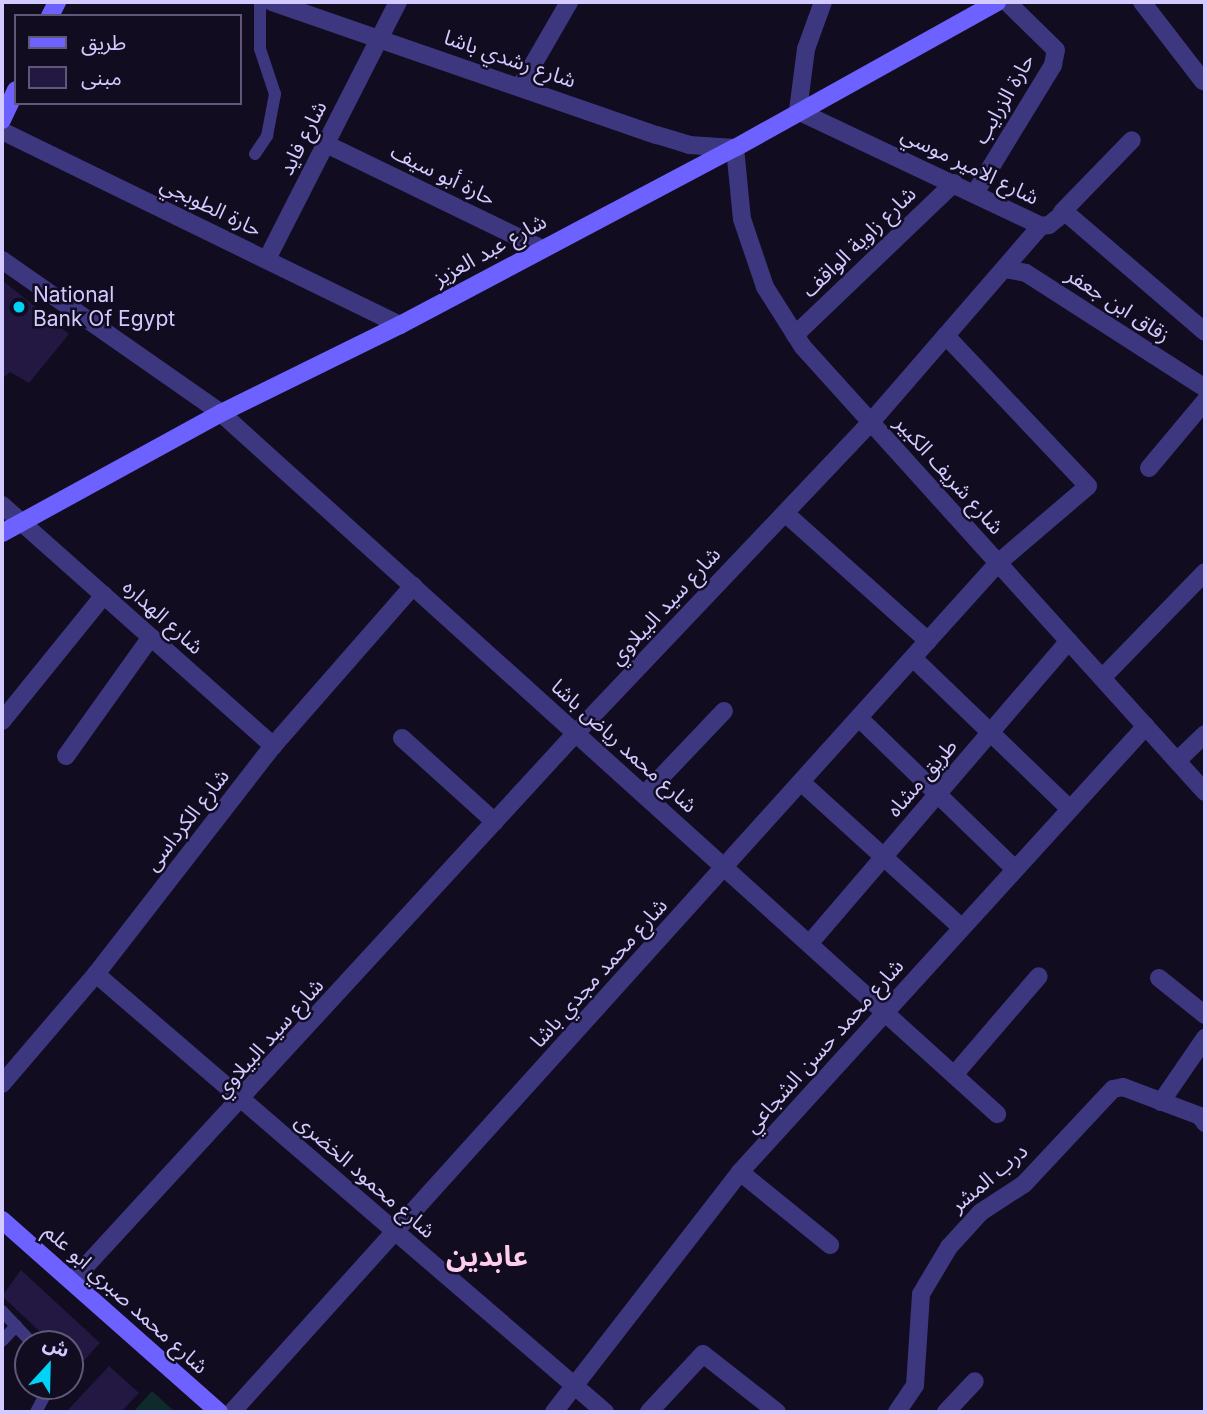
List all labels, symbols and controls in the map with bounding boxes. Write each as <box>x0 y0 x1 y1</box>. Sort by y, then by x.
legend <box>14 14 242 105</box>
street label: شارع رشدي باشا <box>441 25 579 93</box>
text: طريق <box>81 30 126 55</box>
street label: حارة الزرايب <box>968 49 1040 149</box>
text: مبنى <box>81 65 122 90</box>
street label: شارع فايد <box>274 97 332 179</box>
street label: شارع الامير موسي <box>897 122 1043 210</box>
street label: حارة أبو سيف <box>386 139 500 211</box>
street label: حارة الطوبجي <box>156 172 266 242</box>
street label: شارع زاوية الواقف <box>797 181 921 303</box>
street label: شارع عبد العزيز <box>429 209 551 291</box>
street label: زقاق ابن جعفر <box>1061 262 1175 348</box>
place label: National Bank Of Egypt <box>33 282 175 332</box>
marker: National Bank Of Egypt <box>11 299 27 315</box>
street label: شارع شريف الكبير <box>889 411 1009 539</box>
street label: شارع سيد البيلاوي <box>604 542 726 670</box>
street label: شارع الهداره <box>118 574 208 660</box>
street label: شارع محمد رياض باشا <box>546 674 702 818</box>
street label: طريق مشاه <box>881 734 963 822</box>
street label: شارع الكرداسى <box>139 764 235 876</box>
street label: شارع محمد مجدي باشا <box>525 893 673 1053</box>
street label: شارع محمد حسن الشجاعي <box>739 954 909 1138</box>
street label: شارع سيد البيلاوي <box>209 973 329 1103</box>
street label: شارع محمود الخضرى <box>290 1108 440 1244</box>
street label: درب المشر <box>945 1138 1033 1218</box>
street label: شارع محمد صبري ابو علم <box>39 1219 213 1379</box>
district label: عابدين <box>446 1239 528 1273</box>
north arrow <box>14 1330 84 1400</box>

